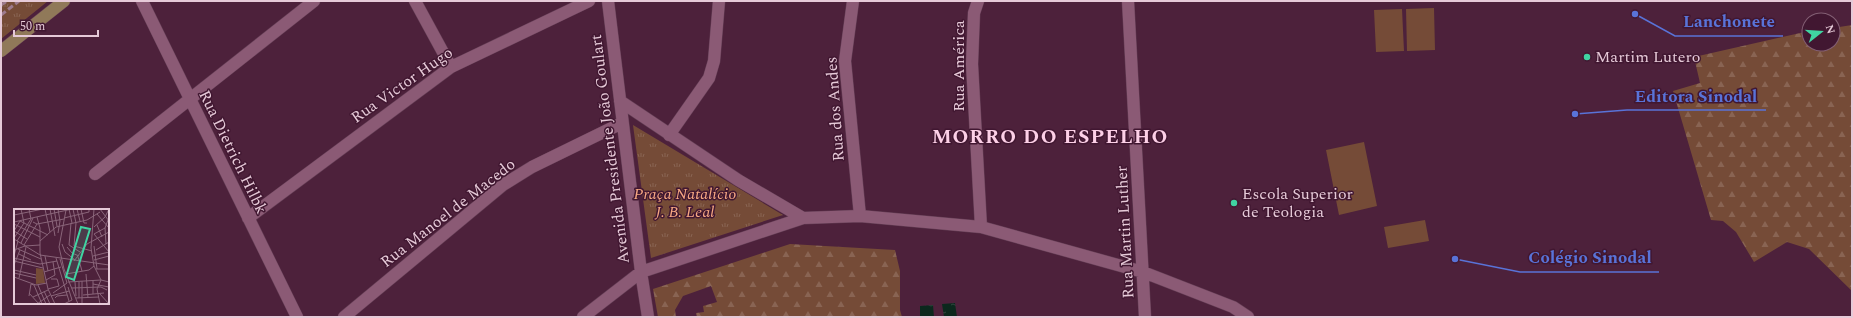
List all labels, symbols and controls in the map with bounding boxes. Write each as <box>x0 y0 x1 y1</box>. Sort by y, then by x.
callout: Lanchonete <box>1675 7 1783 36</box>
text: Lanchonete <box>1683 9 1775 35</box>
scale bar <box>14 12 98 38</box>
north arrow <box>1801 12 1841 52</box>
text: 50 m <box>20 17 45 36</box>
street label: Rua América <box>947 20 971 112</box>
text: N <box>1821 22 1840 36</box>
street label: Avenida Presidente João Goulart <box>584 33 636 265</box>
street label: Rua Victor Hugo <box>346 41 458 129</box>
place label: Martim Lutero <box>1595 45 1700 69</box>
marker: Martim Lutero <box>1582 52 1592 62</box>
street label: Rua dos Andes <box>819 56 851 162</box>
callout: Editora Sinodal <box>1627 81 1766 110</box>
text: Editora Sinodal <box>1635 84 1758 110</box>
street label: Rua Dietrich Hilbk <box>193 86 273 218</box>
district label: MORRO DO ESPELHO <box>932 122 1168 152</box>
street label: Rua Manoel de Macedo <box>375 152 521 274</box>
street label: Rua Martin Luther <box>1110 165 1140 299</box>
park label: Praça Natalício J. B. Leal <box>633 182 737 224</box>
place label: Escola Superior de Teologia <box>1242 182 1353 224</box>
marker: Escola Superior de Teologia <box>1229 198 1239 208</box>
inset map <box>14 209 109 304</box>
callout: Colégio Sinodal <box>1520 243 1659 272</box>
text: Colégio Sinodal <box>1528 245 1652 271</box>

